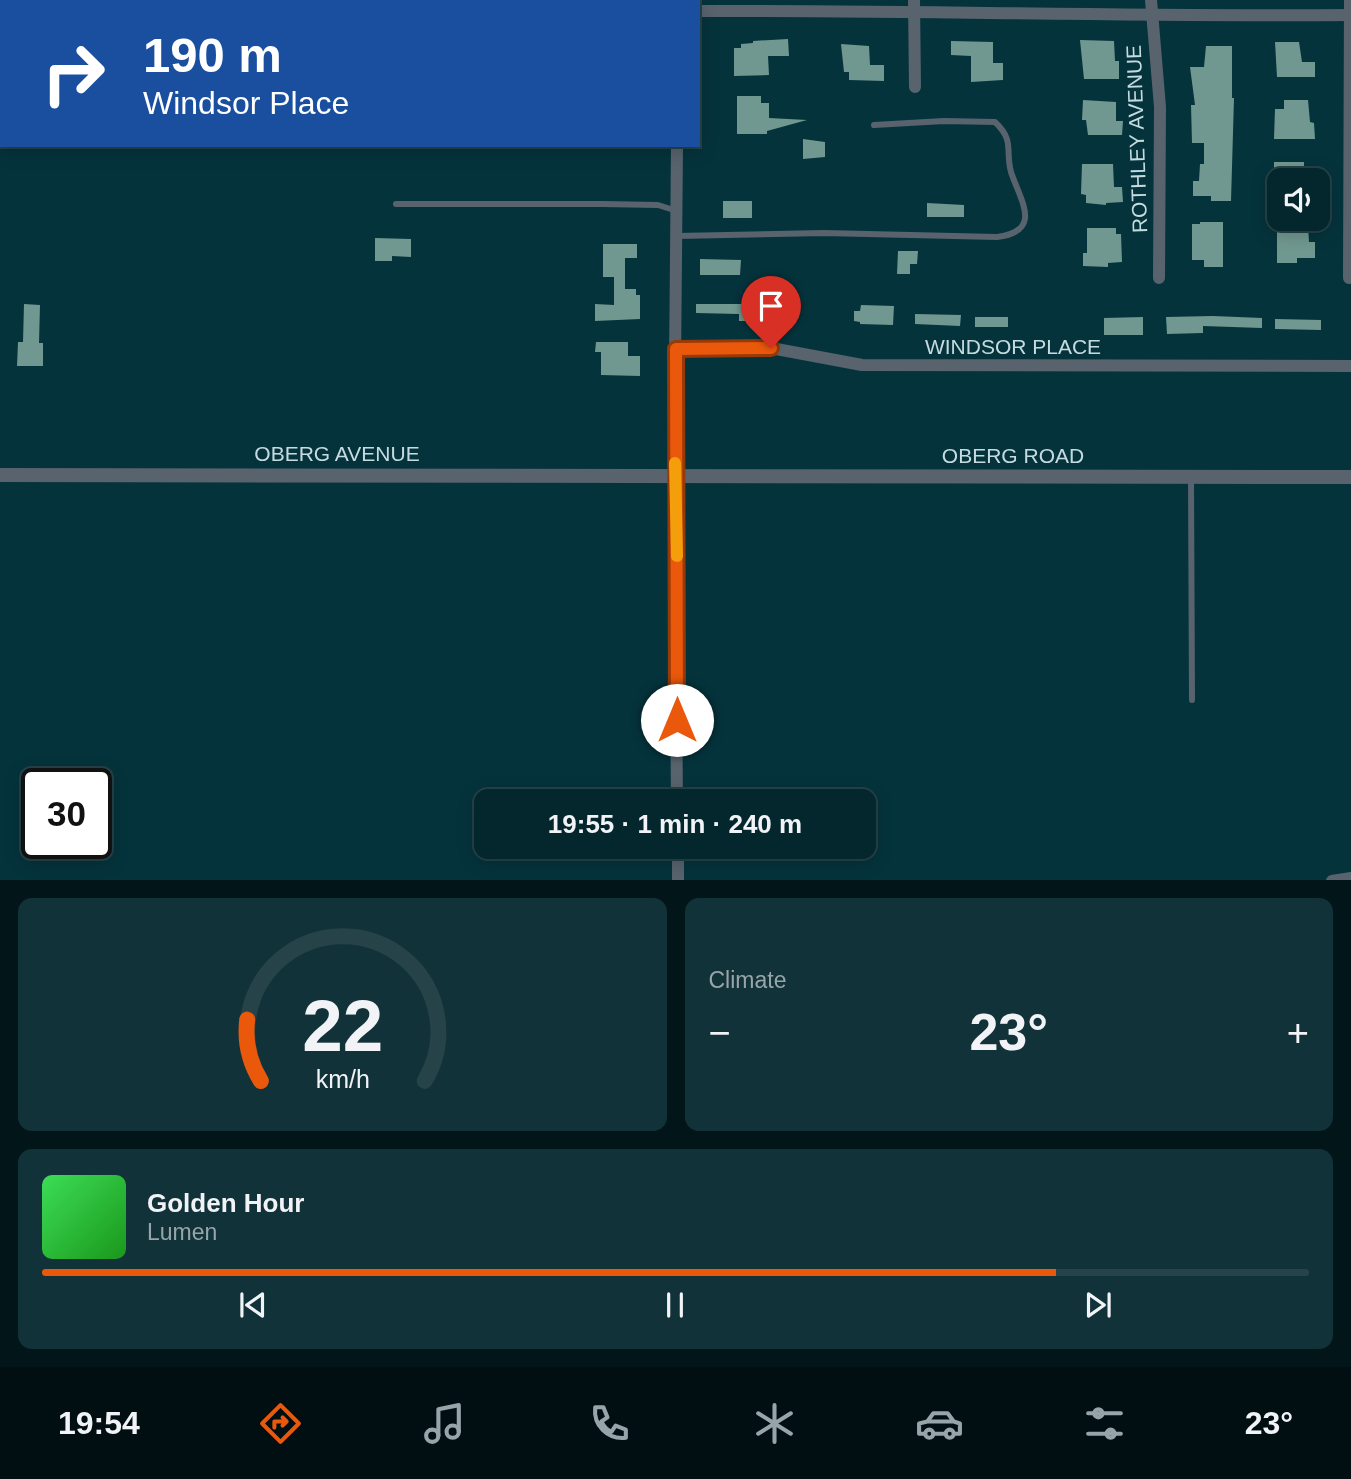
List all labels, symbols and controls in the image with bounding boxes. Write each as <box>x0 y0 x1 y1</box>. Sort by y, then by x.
icon: right <box>28 28 119 119</box>
text: 190 m <box>143 28 282 82</box>
street label: ROTHLEY AVENUE <box>1122 45 1151 234</box>
text: Windsor Place <box>143 85 349 121</box>
map controls <box>1267 168 1330 231</box>
button: sound <box>1267 168 1330 231</box>
pin <box>741 276 801 348</box>
icon: arrive <box>752 287 790 325</box>
street label: WINDSOR PLACE <box>925 335 1101 358</box>
street label: OBERG AVENUE <box>254 442 420 465</box>
street label: OBERG ROAD <box>942 444 1084 467</box>
position arrow <box>640 683 714 757</box>
speed limit sign: 30 <box>21 768 112 859</box>
text: 19:55 · 1 min · 240 m <box>548 809 802 839</box>
text: Climate <box>709 967 786 993</box>
text: 22 <box>302 985 383 1066</box>
text: 23° <box>969 1003 1048 1061</box>
text: − <box>709 1012 731 1054</box>
text: + <box>1287 1012 1309 1054</box>
text: km/h <box>315 1064 369 1092</box>
text: Golden Hour <box>147 1188 304 1218</box>
text: Lumen <box>147 1219 217 1245</box>
icon: previous <box>234 1286 272 1324</box>
icon: pause <box>656 1286 694 1324</box>
icon: next <box>1079 1286 1117 1324</box>
icon: directions <box>256 1399 305 1448</box>
icon: music <box>420 1399 469 1448</box>
icon: phone <box>585 1399 634 1448</box>
icon: climate <box>750 1399 799 1448</box>
icon: car <box>915 1399 964 1448</box>
icon: filters <box>1080 1399 1129 1448</box>
text: 19:54 <box>58 1405 140 1441</box>
text: 23° <box>1245 1405 1293 1441</box>

